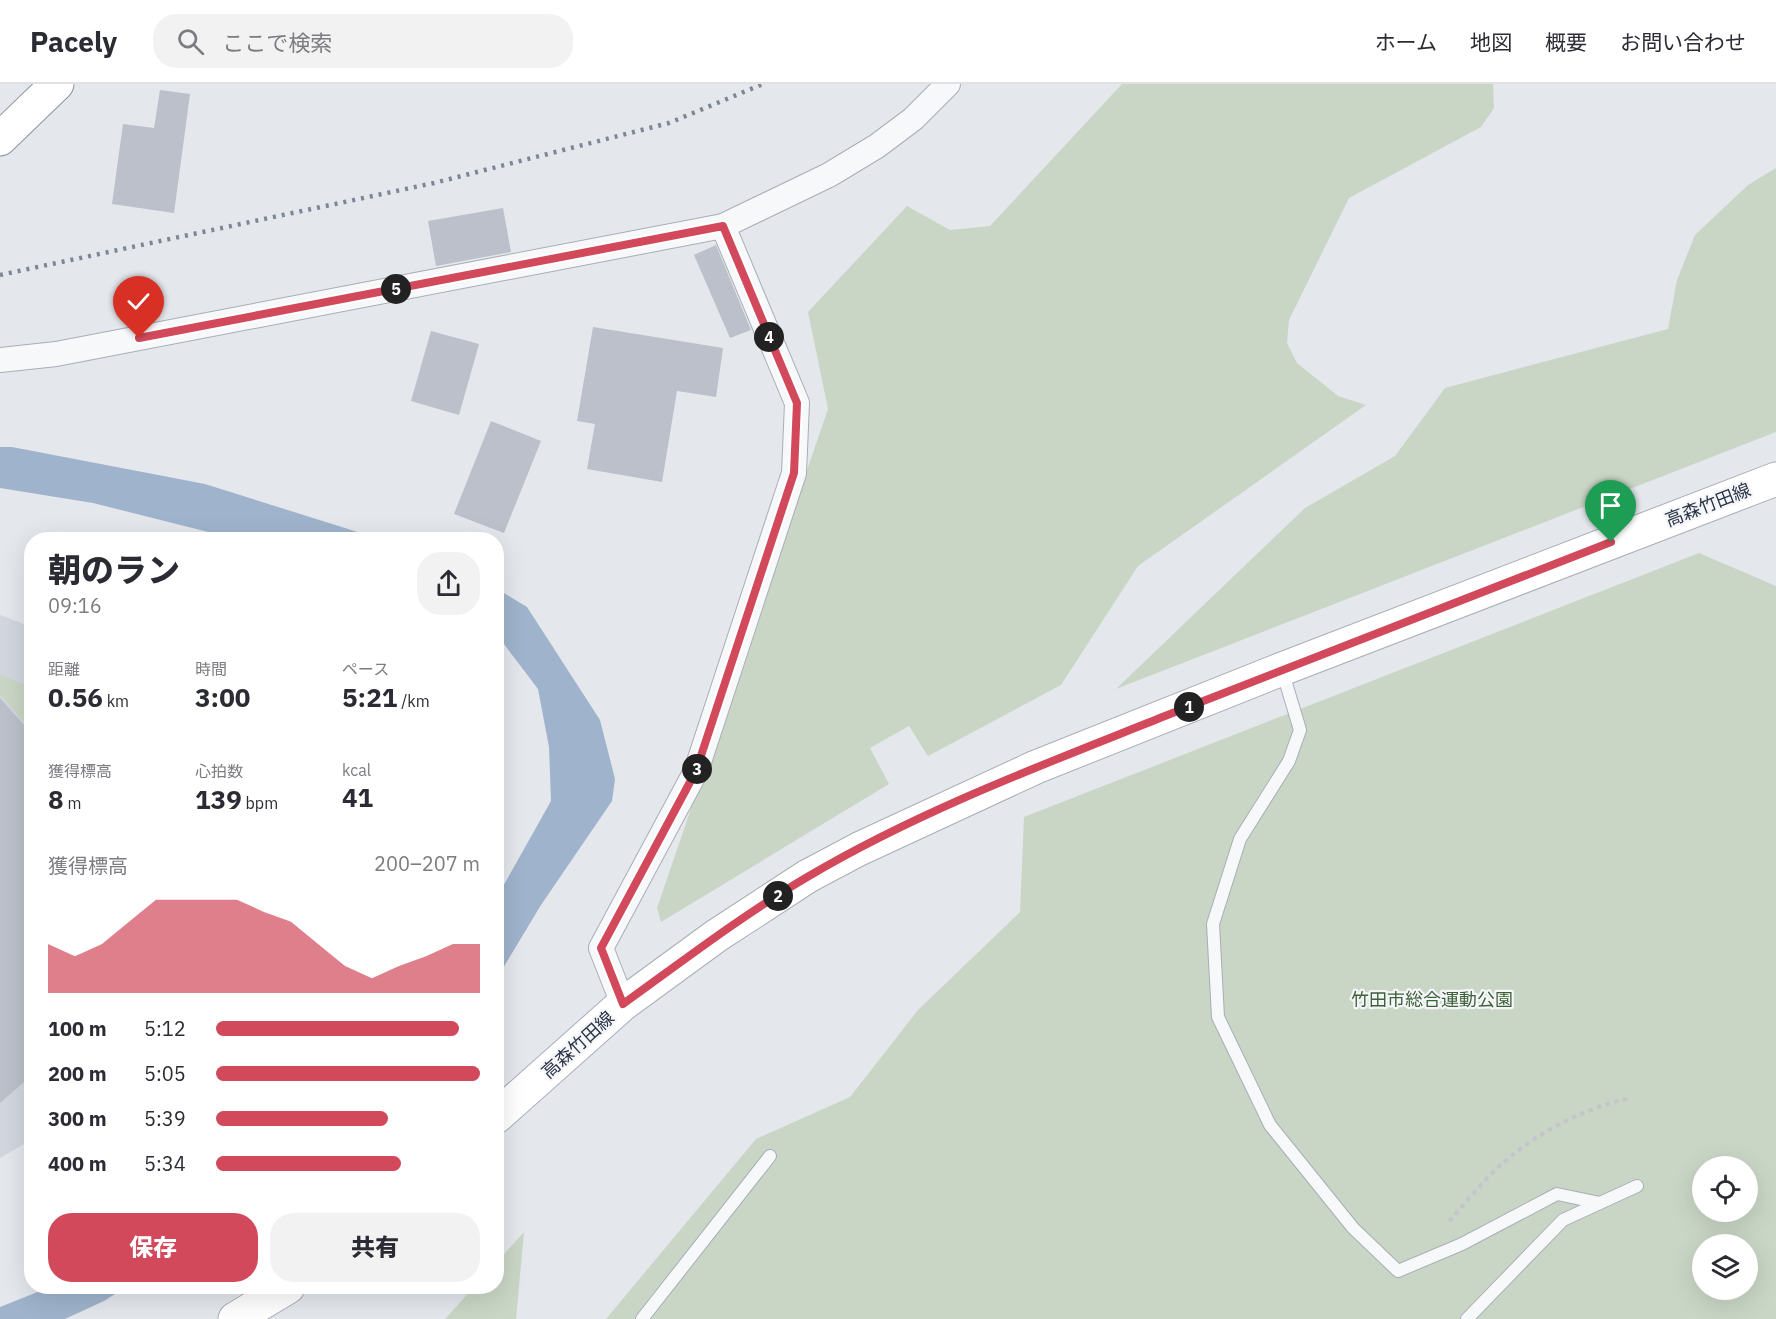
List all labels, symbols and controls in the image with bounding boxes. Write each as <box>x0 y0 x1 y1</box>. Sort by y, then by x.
search box <box>153 14 573 68</box>
text: Pacely <box>30 23 117 60</box>
icon: search <box>174 25 207 58</box>
text: ここで検索 <box>222 28 332 57</box>
text: ホーム <box>1375 28 1437 56</box>
text: 地図 <box>1470 28 1512 56</box>
text: 概要 <box>1545 28 1587 56</box>
text: お問い合わせ <box>1620 28 1746 56</box>
pin: 5 <box>381 274 411 304</box>
pin <box>113 276 164 338</box>
text: 5 <box>391 279 401 299</box>
icon: check <box>122 285 155 318</box>
pin: 4 <box>754 322 784 352</box>
text: 4 <box>764 327 774 347</box>
street label: 高森竹田線 <box>1662 478 1754 531</box>
pin <box>1585 480 1636 542</box>
icon: arrive <box>1594 489 1627 522</box>
text: 朝のラン <box>48 548 180 591</box>
button: share <box>417 552 480 615</box>
text: 09:16 <box>48 592 102 619</box>
text: 距離 <box>48 659 80 679</box>
text: 時間 <box>195 659 227 679</box>
text: ペース <box>342 659 389 679</box>
text: 0.56 <box>48 680 103 714</box>
text: 3:00 <box>195 680 250 714</box>
text: 5:21 <box>342 680 397 714</box>
text: km <box>103 691 129 711</box>
text: /km <box>397 691 430 711</box>
pin: 1 <box>1174 692 1204 722</box>
text: 1 <box>1184 697 1194 717</box>
pin: 3 <box>682 754 712 784</box>
text: 3 <box>692 759 702 779</box>
text: kcal <box>342 760 371 780</box>
text: 獲得標高 <box>48 761 112 781</box>
text: 心拍数 <box>195 761 243 781</box>
text: 41 <box>342 780 373 814</box>
text: 8 <box>48 782 64 816</box>
text: 139 <box>195 782 242 816</box>
text: m <box>64 793 81 813</box>
text: bpm <box>242 793 278 813</box>
text: 200–207 m <box>374 850 480 877</box>
text: 獲得標高 <box>48 852 128 879</box>
pin: 2 <box>763 881 793 911</box>
text: 2 <box>773 886 783 906</box>
park label: 竹田市総合運動公園 <box>1351 988 1513 1011</box>
street label: 高森竹田線 <box>537 1006 619 1083</box>
text: 100 m <box>48 1015 107 1042</box>
text: 5:12 <box>144 1015 186 1042</box>
text: 200 m <box>48 1060 107 1087</box>
text: 5:05 <box>144 1060 186 1087</box>
text: 300 m <box>48 1105 107 1132</box>
text: 5:39 <box>144 1105 186 1132</box>
text: 400 m <box>48 1150 107 1177</box>
text: 5:34 <box>144 1150 186 1177</box>
map controls <box>1692 1156 1758 1300</box>
button: locate <box>1692 1156 1758 1222</box>
button: 保存 <box>48 1213 258 1282</box>
button: 共有 <box>270 1213 480 1282</box>
button: layers <box>1692 1234 1758 1300</box>

